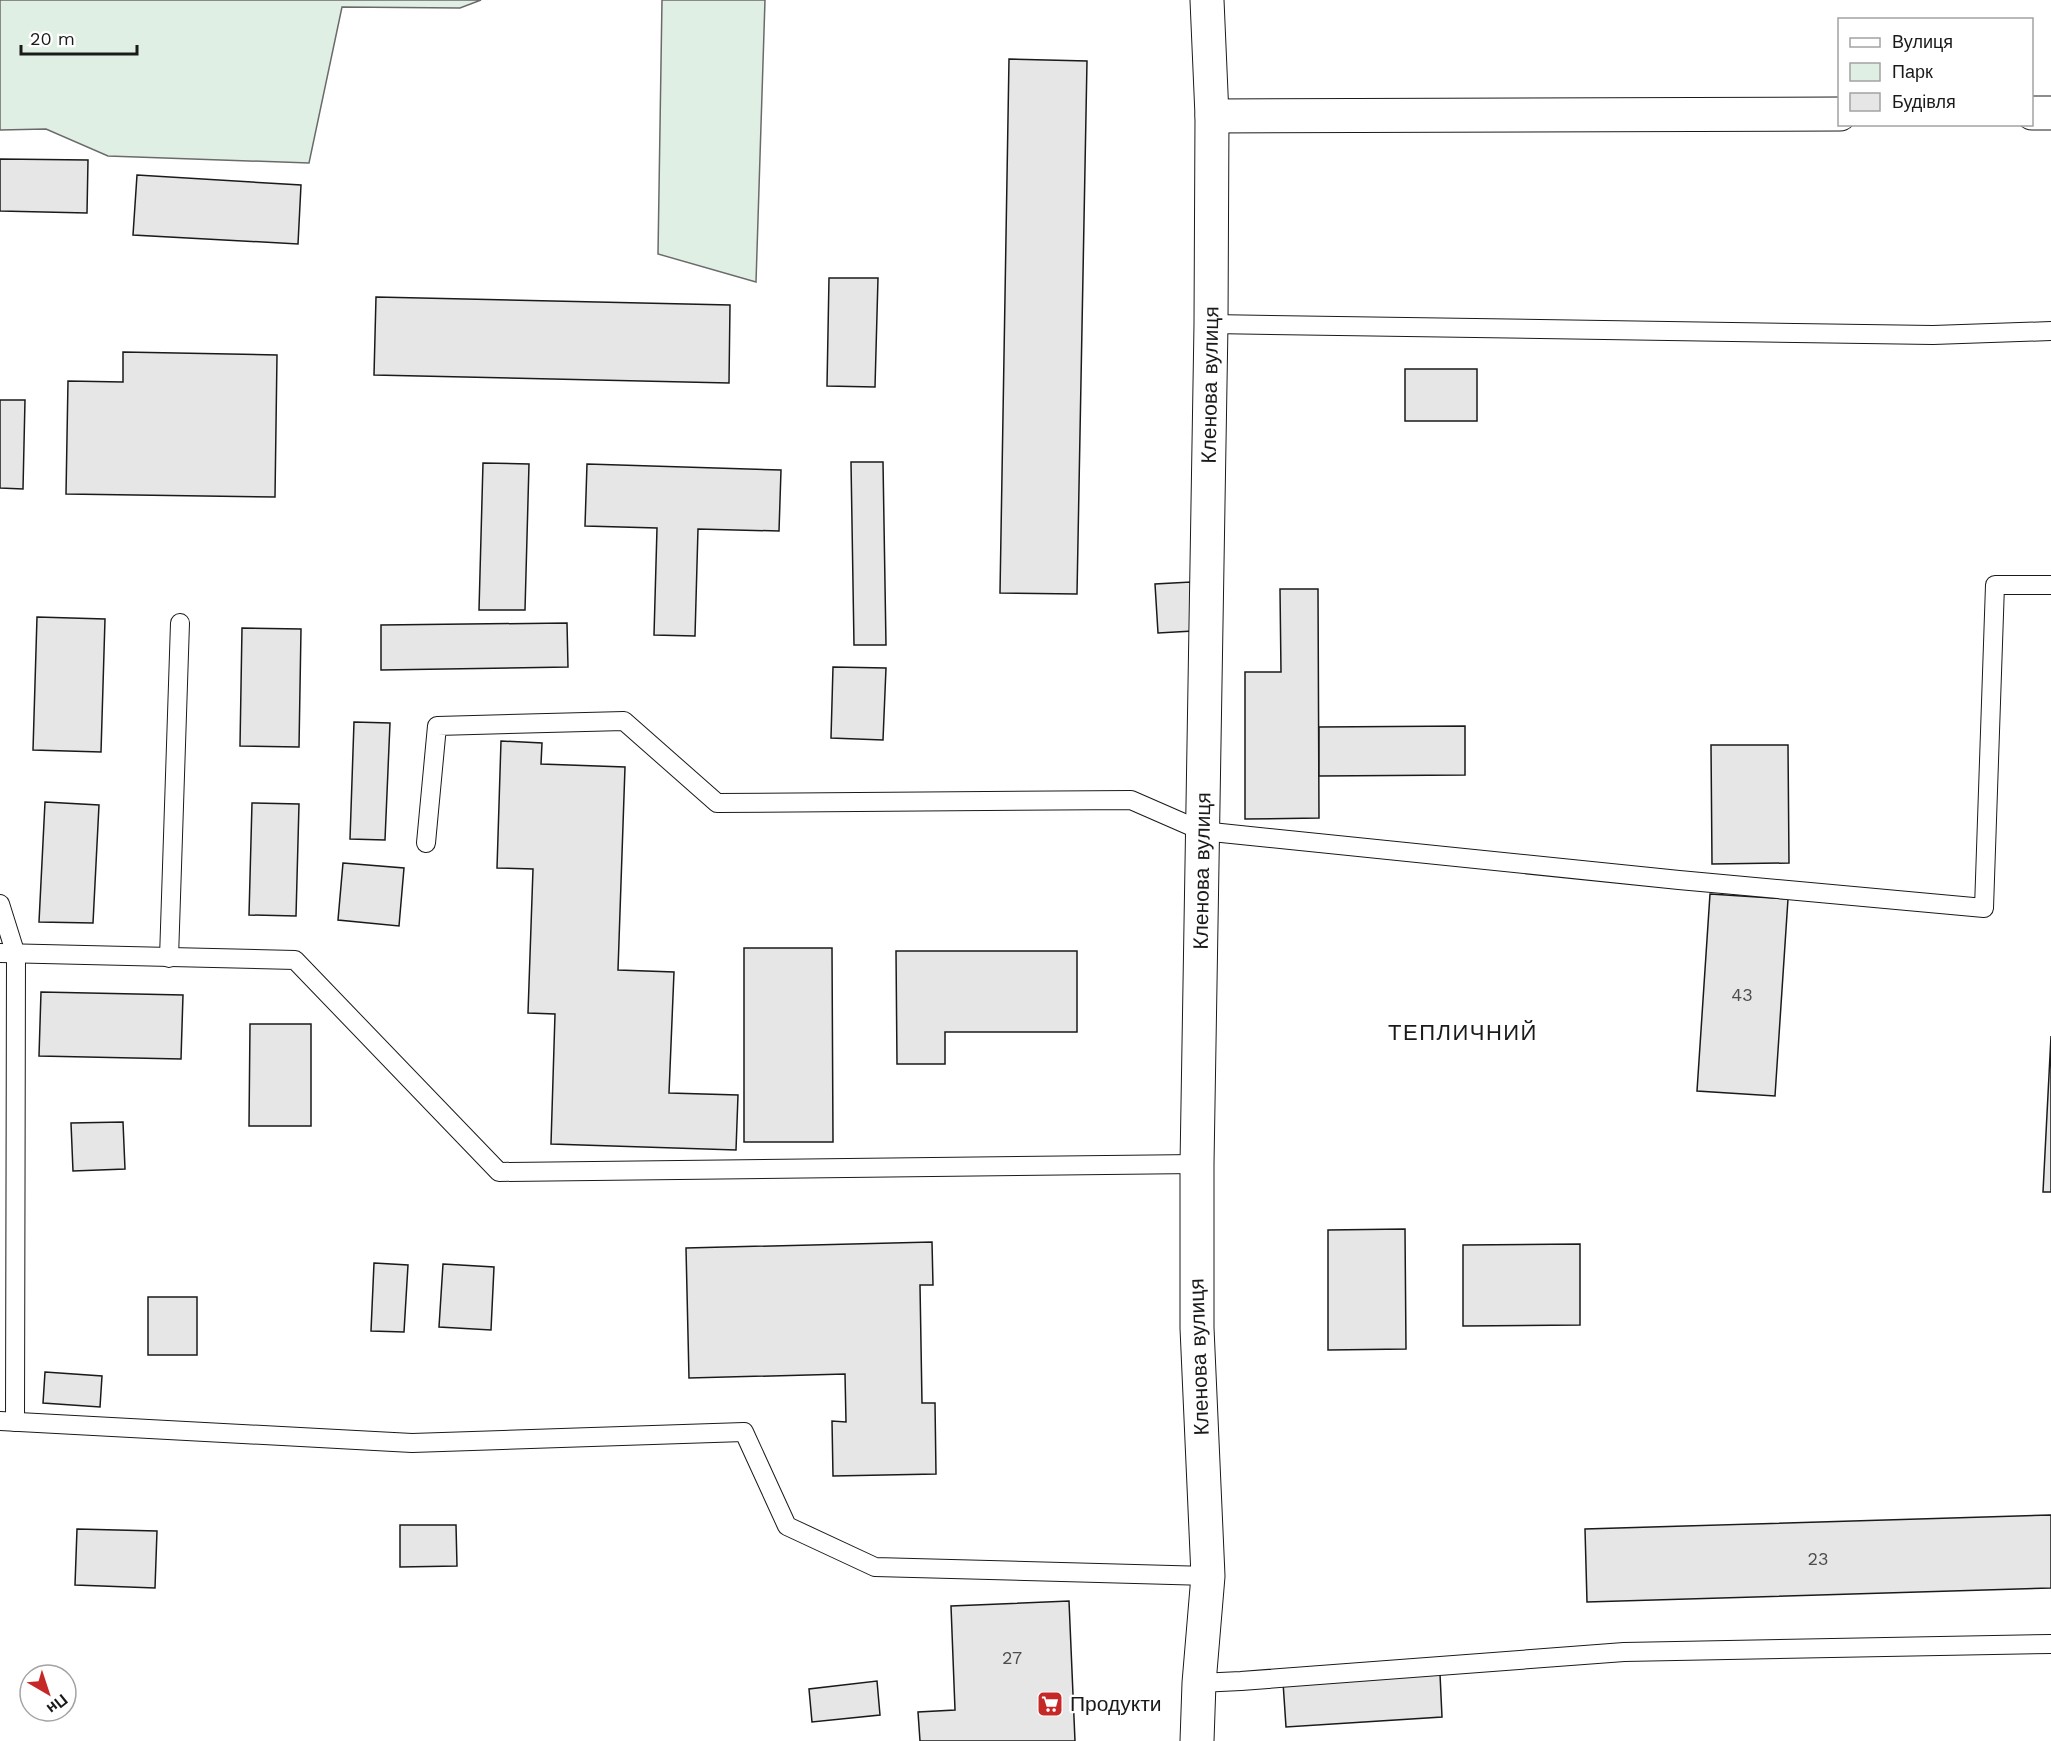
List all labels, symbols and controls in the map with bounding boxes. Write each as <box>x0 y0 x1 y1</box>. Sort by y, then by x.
scale bar <box>21 18 136 56</box>
legend <box>1838 18 2033 126</box>
text: 20 m <box>30 28 75 49</box>
text: Вулиця <box>1892 31 1953 52</box>
text: Парк <box>1892 61 1933 82</box>
text: Будівля <box>1892 91 1956 112</box>
street label: Кленова вулиця <box>1196 306 1223 464</box>
street label: Кленова вулиця <box>1188 792 1215 950</box>
house number: 43 <box>1731 984 1753 1005</box>
district label: ТЕПЛИЧНИЙ <box>1388 1020 1538 1045</box>
street label: Кленова вулиця <box>1183 1278 1214 1436</box>
house number: 23 <box>1808 1548 1829 1569</box>
house number: 27 <box>1002 1647 1022 1668</box>
north arrow <box>18 1663 78 1723</box>
supermarket icon: Продукти <box>1035 1689 1065 1719</box>
text: Пн <box>43 1690 71 1718</box>
place label: Продукти <box>1070 1691 1162 1716</box>

